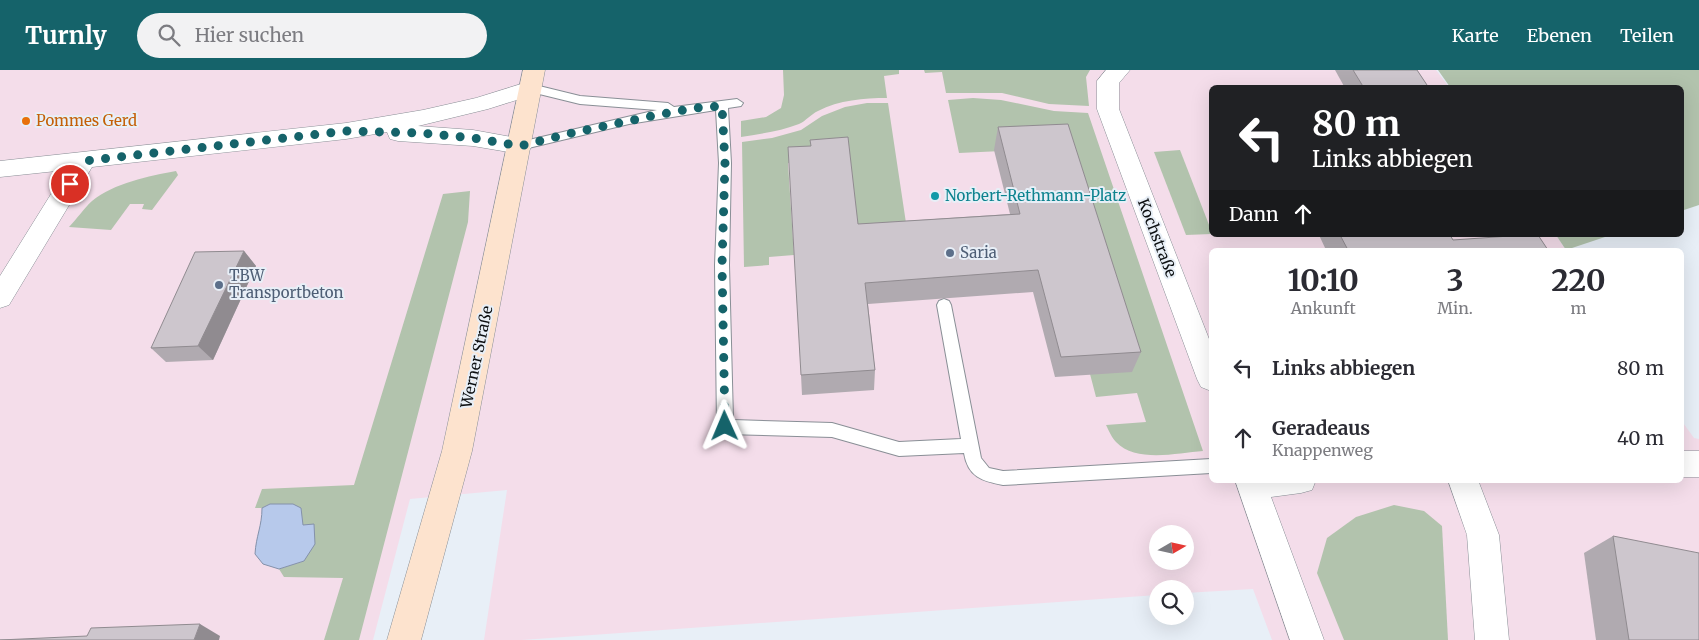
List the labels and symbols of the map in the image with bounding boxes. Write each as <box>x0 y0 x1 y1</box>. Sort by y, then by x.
place label: Pommes Gerd <box>36 111 137 130</box>
marker: Pommes Gerd <box>20 115 32 127</box>
pin <box>49 163 91 205</box>
place label: Norbert-Rethmann-Platz <box>945 186 1126 205</box>
marker: Norbert-Rethmann-Platz <box>929 190 941 202</box>
street label: Kochstraße <box>1134 196 1181 280</box>
place label: Saria <box>960 243 997 262</box>
marker: Saria <box>944 247 956 259</box>
place label: TBW Transportbeton <box>229 266 343 302</box>
marker: TBW Transportbeton <box>213 279 225 291</box>
street label: Werner Straße <box>456 304 497 411</box>
position arrow <box>698 399 750 451</box>
north arrow <box>1149 525 1194 570</box>

